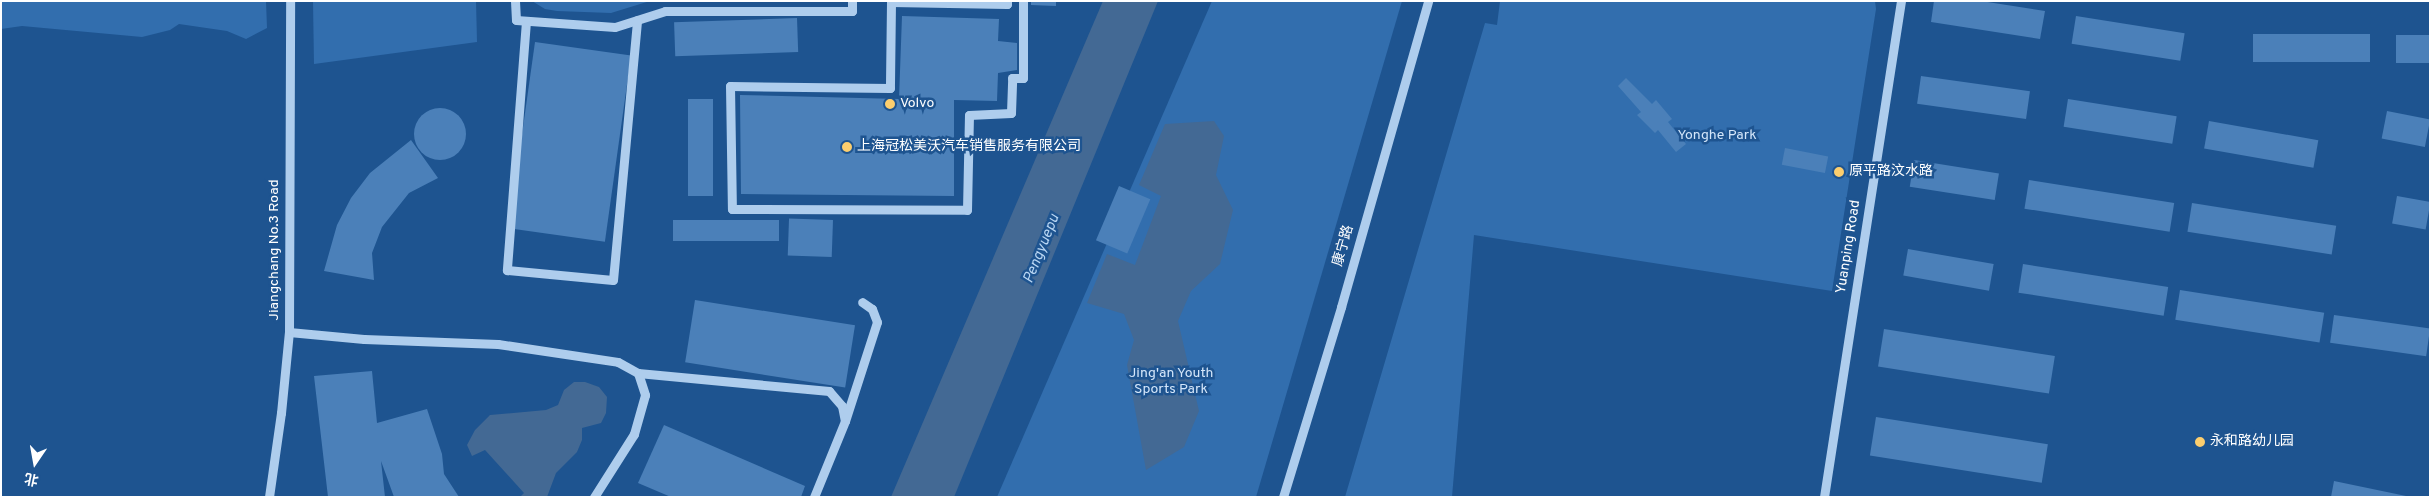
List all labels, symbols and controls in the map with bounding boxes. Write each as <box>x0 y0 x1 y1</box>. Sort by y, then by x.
place label: Volvo <box>900 96 934 112</box>
marker: Volvo <box>884 98 896 110</box>
park label: Yonghe Park <box>1677 128 1757 144</box>
place label: 上海冠松美沃汽车销售服务有限公司 <box>857 139 1081 155</box>
marker: 上海冠松美沃汽车销售服务有限公司 <box>841 141 853 153</box>
place label: 原平路汶水路 <box>1849 164 1933 180</box>
marker: 原平路汶水路 <box>1833 166 1845 178</box>
street label: Jiangchang No.3 Road <box>267 179 283 321</box>
street label: Yuanping Road <box>1833 199 1865 295</box>
water label: Pengyuepu <box>1020 212 1064 286</box>
street label: 康宁路 <box>1330 223 1358 269</box>
park label: Jing'an Youth Sports Park <box>1128 366 1214 398</box>
place label: 永和路幼儿园 <box>2210 434 2294 450</box>
marker: 永和路幼儿园 <box>2194 436 2206 448</box>
north arrow <box>10 438 60 488</box>
text: 北 <box>23 468 40 488</box>

